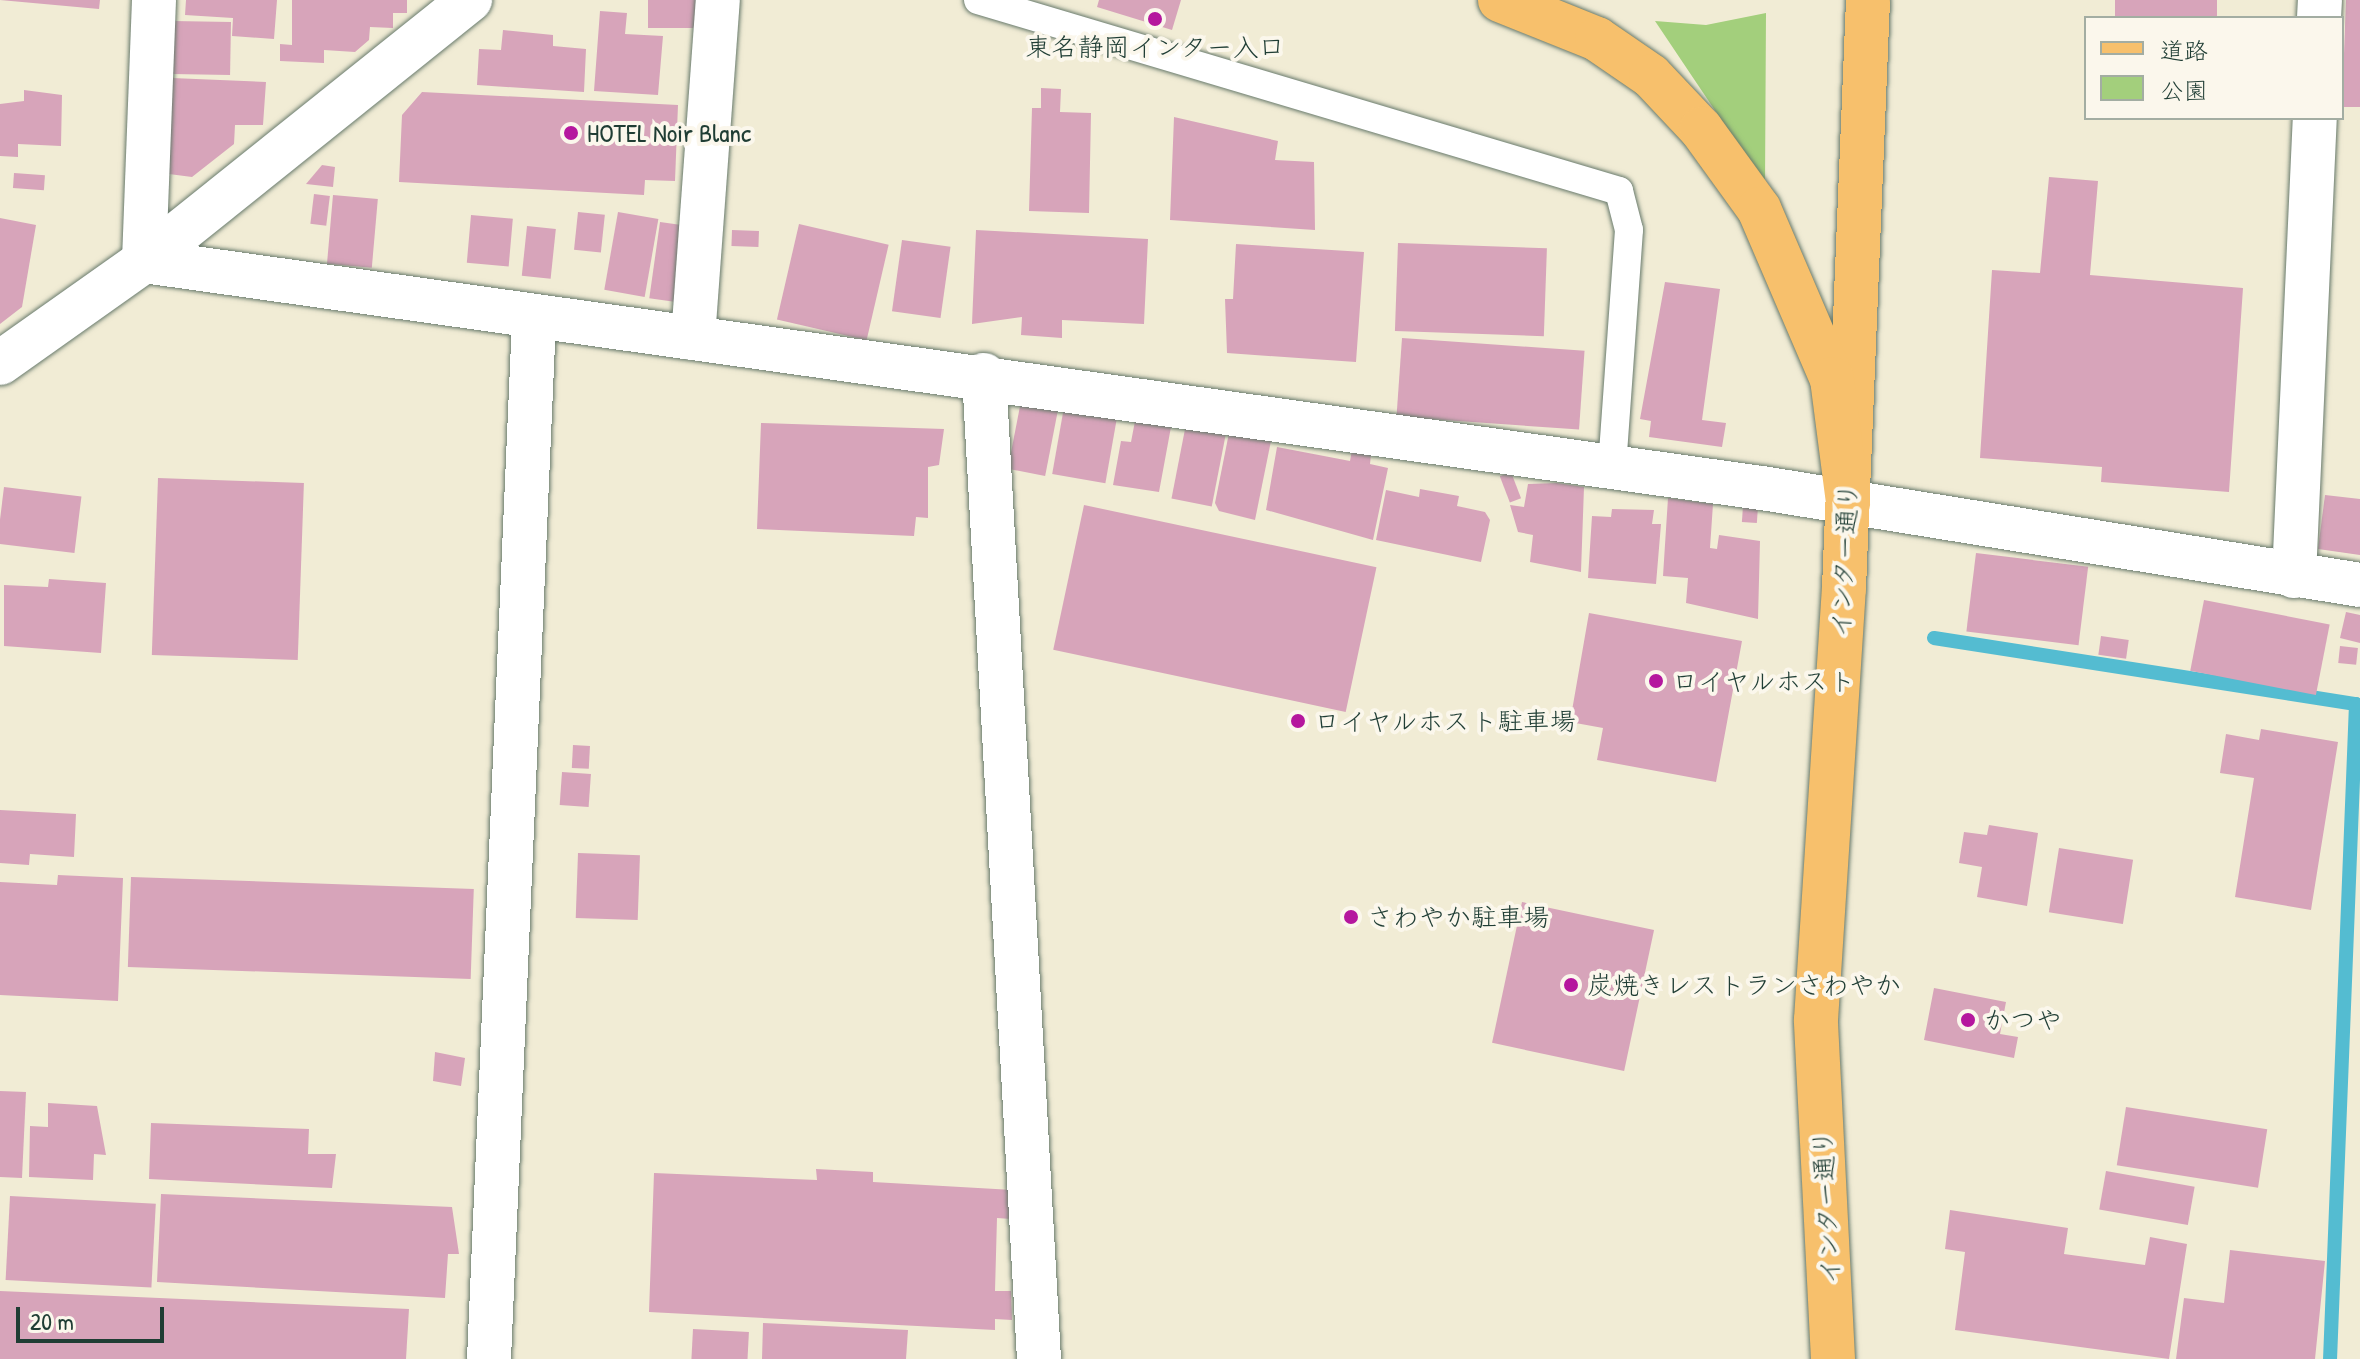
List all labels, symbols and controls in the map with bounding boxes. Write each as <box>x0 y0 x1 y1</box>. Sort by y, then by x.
marker: 東名静岡インター入口 <box>1146 10 1164 28</box>
legend <box>2084 16 2344 120</box>
place label: 東名静岡インター入口 <box>1025 31 1285 63</box>
text: 道路 <box>2160 34 2208 66</box>
text: 公園 <box>2160 74 2208 106</box>
place label: HOTEL Noir Blanc <box>587 117 751 149</box>
marker: HOTEL Noir Blanc <box>562 124 580 142</box>
street label: インター通り <box>1824 481 1864 639</box>
place label: ロイヤルホスト <box>1672 665 1854 697</box>
marker: ロイヤルホスト <box>1647 672 1665 690</box>
place label: ロイヤルホスト駐車場 <box>1314 705 1574 737</box>
marker: ロイヤルホスト駐車場 <box>1289 712 1307 730</box>
place label: さわやか駐車場 <box>1367 901 1549 933</box>
marker: さわやか駐車場 <box>1342 908 1360 926</box>
place label: 炭焼きレストランさわやか <box>1587 969 1899 1001</box>
marker: 炭焼きレストランさわやか <box>1562 976 1580 994</box>
place label: かつや <box>1984 1004 2062 1036</box>
marker: かつや <box>1959 1011 1977 1029</box>
street label: インター通り <box>1806 1128 1846 1286</box>
scale bar <box>20 1291 168 1341</box>
text: 20 m <box>30 1305 74 1337</box>

